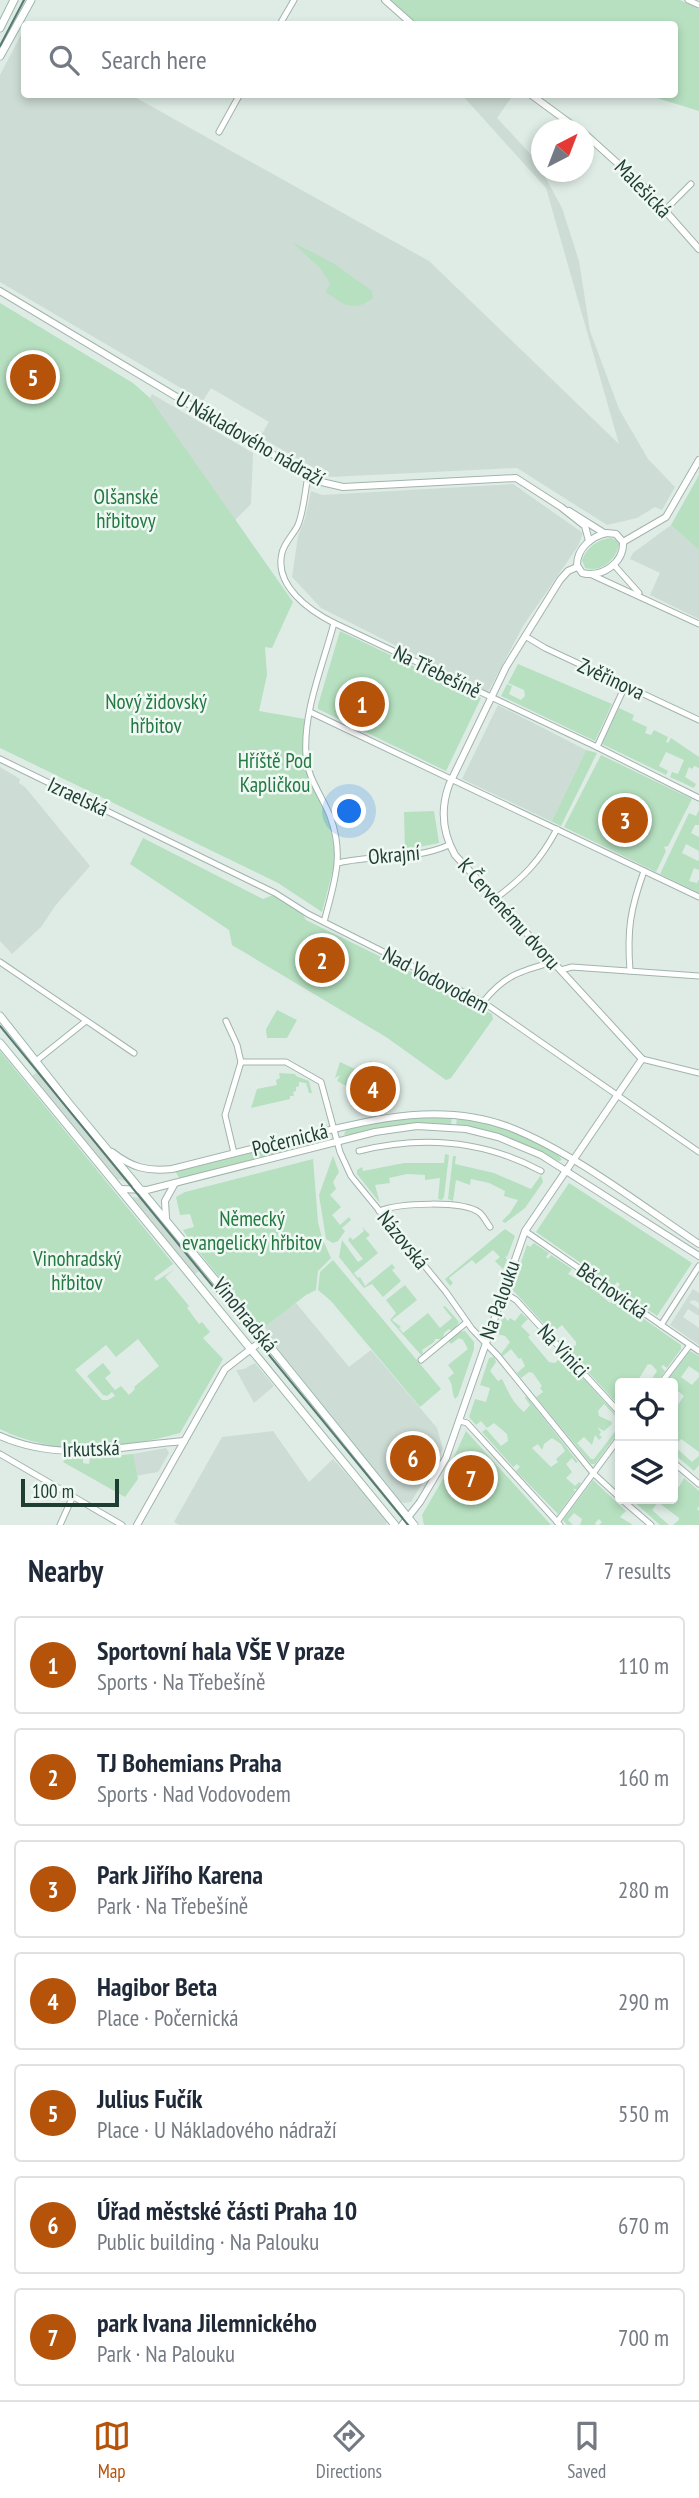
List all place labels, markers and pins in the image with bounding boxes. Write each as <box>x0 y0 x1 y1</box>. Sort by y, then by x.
pin: 5 <box>10 351 56 403</box>
pin: 1 <box>339 678 385 730</box>
pin: 3 <box>602 794 648 846</box>
pin: 2 <box>299 934 345 986</box>
pin: 4 <box>350 1063 396 1115</box>
pin: 6 <box>390 1432 436 1484</box>
pin: 7 <box>448 1452 494 1504</box>

